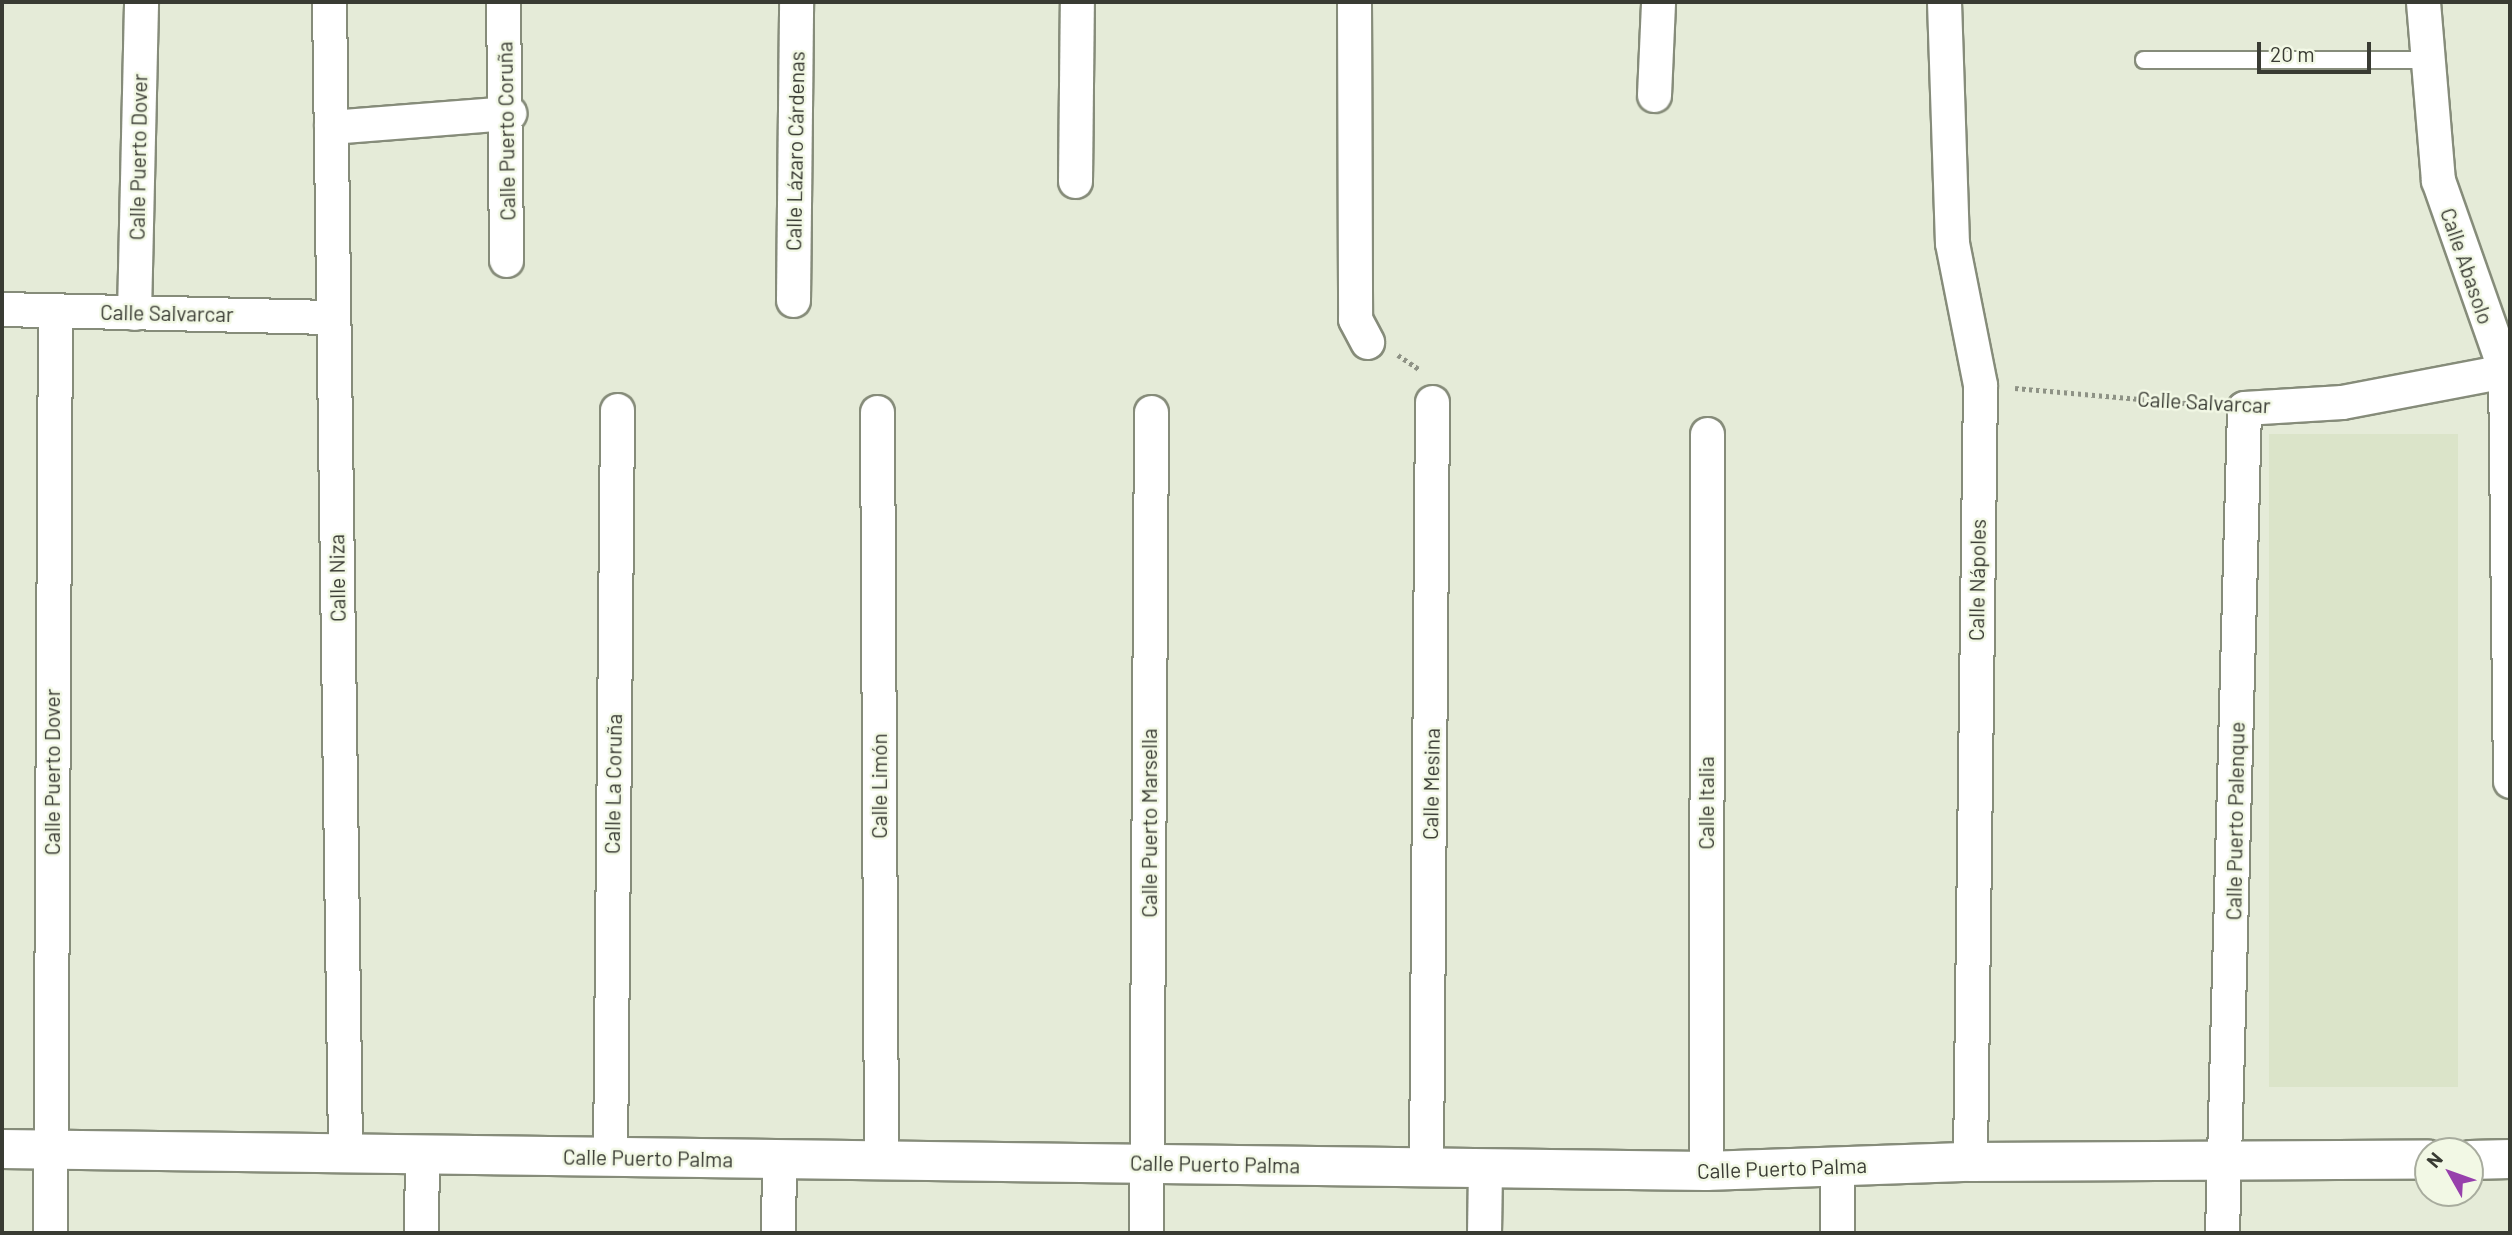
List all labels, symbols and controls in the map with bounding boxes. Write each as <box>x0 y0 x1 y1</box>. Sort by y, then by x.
scale bar <box>2260 28 2374 72</box>
street label: Calle Puerto Coruña <box>492 41 520 221</box>
text: 20 m <box>2270 41 2315 66</box>
street label: Calle Lázaro Cárdenas <box>781 51 809 251</box>
street label: Calle Puerto Dover <box>124 73 152 241</box>
street label: Calle Abasolo <box>2435 205 2499 327</box>
street label: Calle Salvarcar <box>100 299 234 327</box>
street label: Calle Salvarcar <box>2137 386 2271 418</box>
street label: Calle Nápoles <box>1963 519 1991 641</box>
street label: Calle Niza <box>324 534 350 622</box>
street label: Calle Puerto Dover <box>39 689 65 855</box>
street label: Calle La Coruña <box>599 714 627 854</box>
street label: Calle Puerto Palenque <box>2221 721 2249 921</box>
street label: Calle Puerto Marsella <box>1136 728 1162 918</box>
street label: Calle Mesina <box>1417 728 1445 840</box>
street label: Calle Limón <box>866 733 892 839</box>
street label: Calle Italia <box>1693 756 1719 850</box>
north arrow <box>2414 1137 2484 1207</box>
street label: Calle Puerto Palma <box>563 1144 733 1172</box>
text: N <box>2421 1147 2447 1172</box>
street label: Calle Puerto Palma <box>1130 1150 1300 1178</box>
street label: Calle Puerto Palma <box>1697 1152 1867 1184</box>

